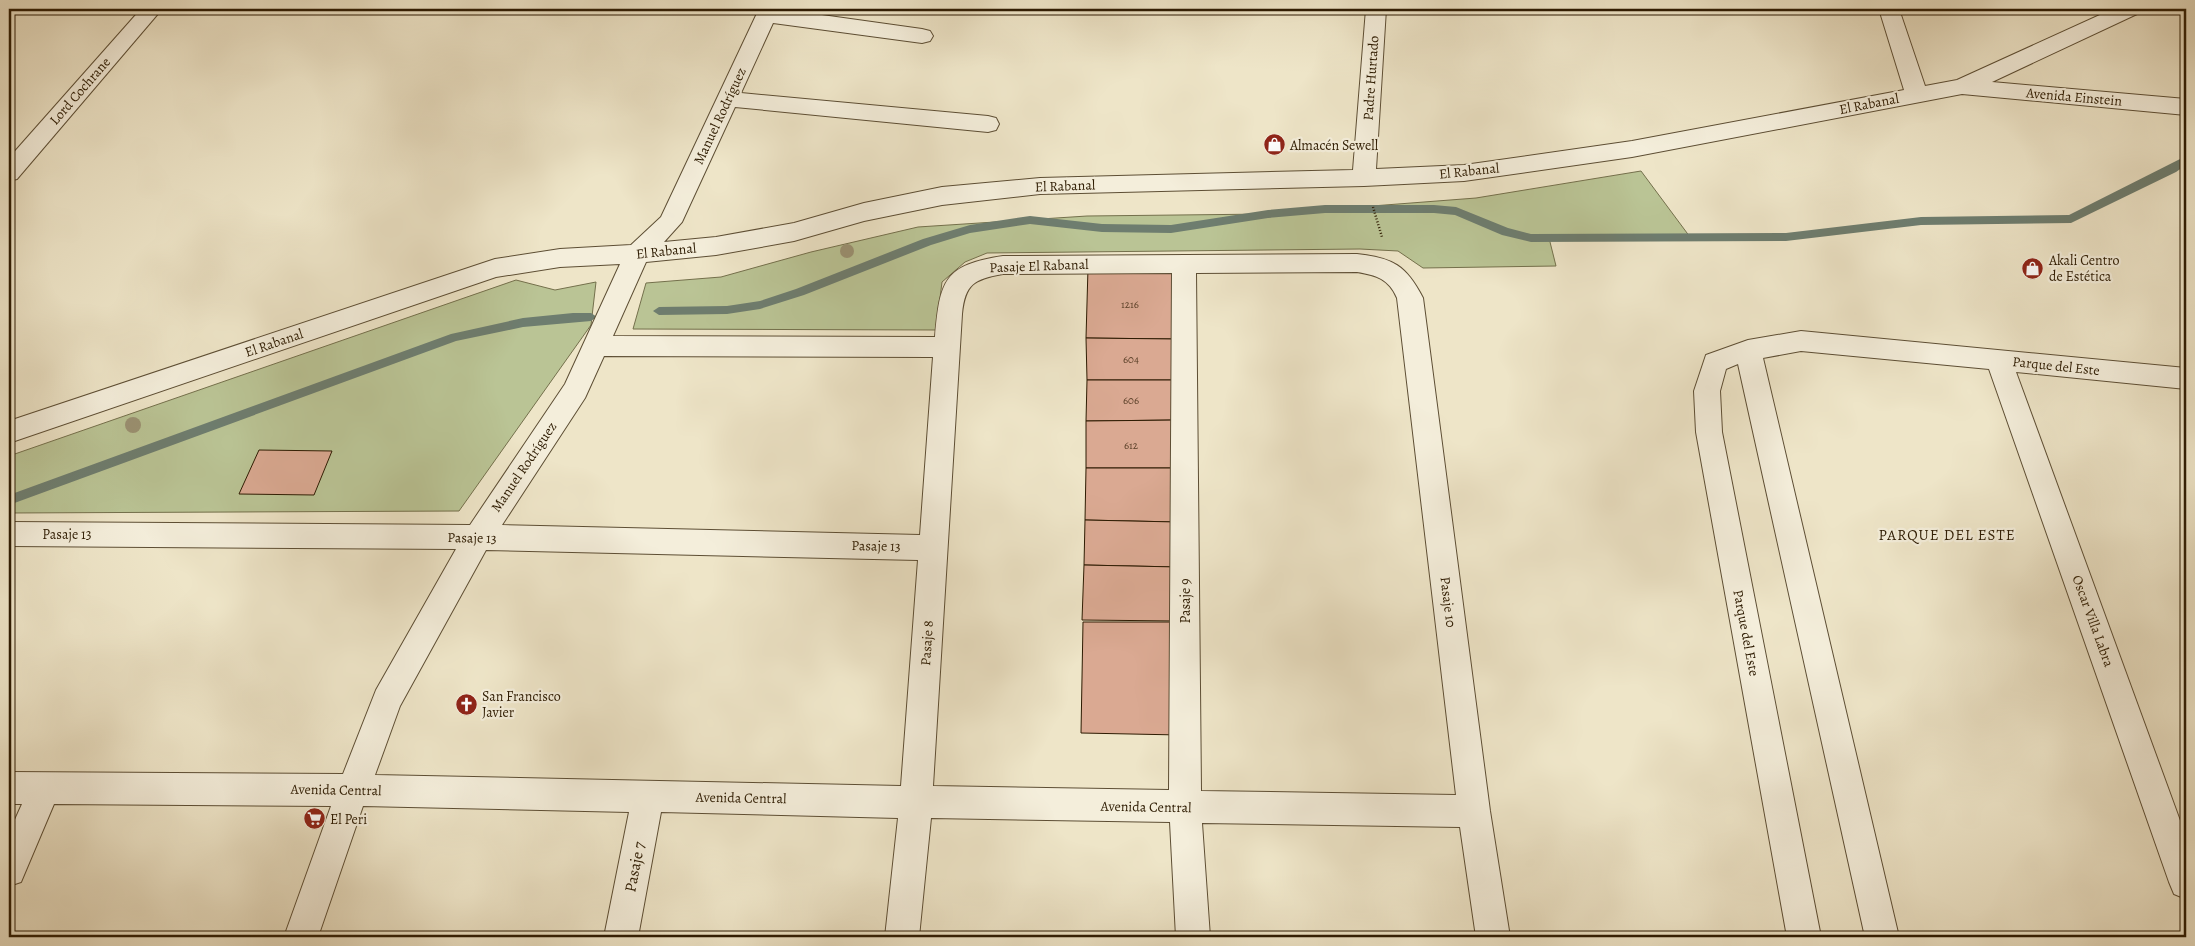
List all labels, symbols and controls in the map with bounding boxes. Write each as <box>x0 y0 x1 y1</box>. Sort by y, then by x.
street label: Padre Hurtado <box>1359 35 1383 121</box>
street label: Lord Cochrane <box>45 53 115 129</box>
street label: Manuel Rodríguez <box>689 64 751 168</box>
street label: Avenida Einstein <box>2024 83 2123 111</box>
street label: El Rabanal <box>1837 89 1901 119</box>
shop icon: Almacén Sewell <box>1262 133 1286 157</box>
place label: Almacén Sewell <box>1289 136 1379 155</box>
street label: El Rabanal <box>1438 158 1501 184</box>
street label: El Rabanal <box>1034 175 1096 197</box>
street label: El Rabanal <box>635 238 698 264</box>
place label: Akali Centro de Estética <box>2048 251 2120 286</box>
street label: Pasaje El Rabanal <box>989 255 1089 277</box>
shop icon: Akali Centro de Estética <box>2021 256 2045 280</box>
house number: 1216 <box>1121 297 1139 312</box>
street label: El Rabanal <box>242 324 306 362</box>
house number: 604 <box>1123 352 1139 367</box>
street label: Parque del Este <box>2011 352 2101 380</box>
house number: 606 <box>1123 393 1139 408</box>
street label: Manuel Rodríguez <box>487 418 561 516</box>
house number: 612 <box>1124 438 1138 453</box>
street label: Pasaje 13 <box>42 525 92 544</box>
district label: PARQUE DEL ESTE <box>1878 525 2016 545</box>
street label: Pasaje 13 <box>447 528 497 548</box>
street label: Pasaje 13 <box>851 536 901 556</box>
street label: Oscar Villa Labra <box>2068 572 2119 670</box>
street label: Pasaje 10 <box>1435 576 1461 628</box>
street label: Pasaje 9 <box>1176 578 1195 624</box>
street label: Parque del Este <box>1728 588 1764 678</box>
street label: Pasaje 8 <box>916 619 938 666</box>
place label: San Francisco Javier <box>482 687 561 722</box>
church icon: San Francisco Javier <box>454 692 478 716</box>
street label: Avenida Central <box>289 780 382 800</box>
street label: Avenida Central <box>694 788 787 808</box>
street label: Avenida Central <box>1099 797 1192 817</box>
supermarket icon: El Peri <box>302 807 326 831</box>
place label: El Peri <box>330 810 367 829</box>
street label: Pasaje 7 <box>619 840 651 894</box>

